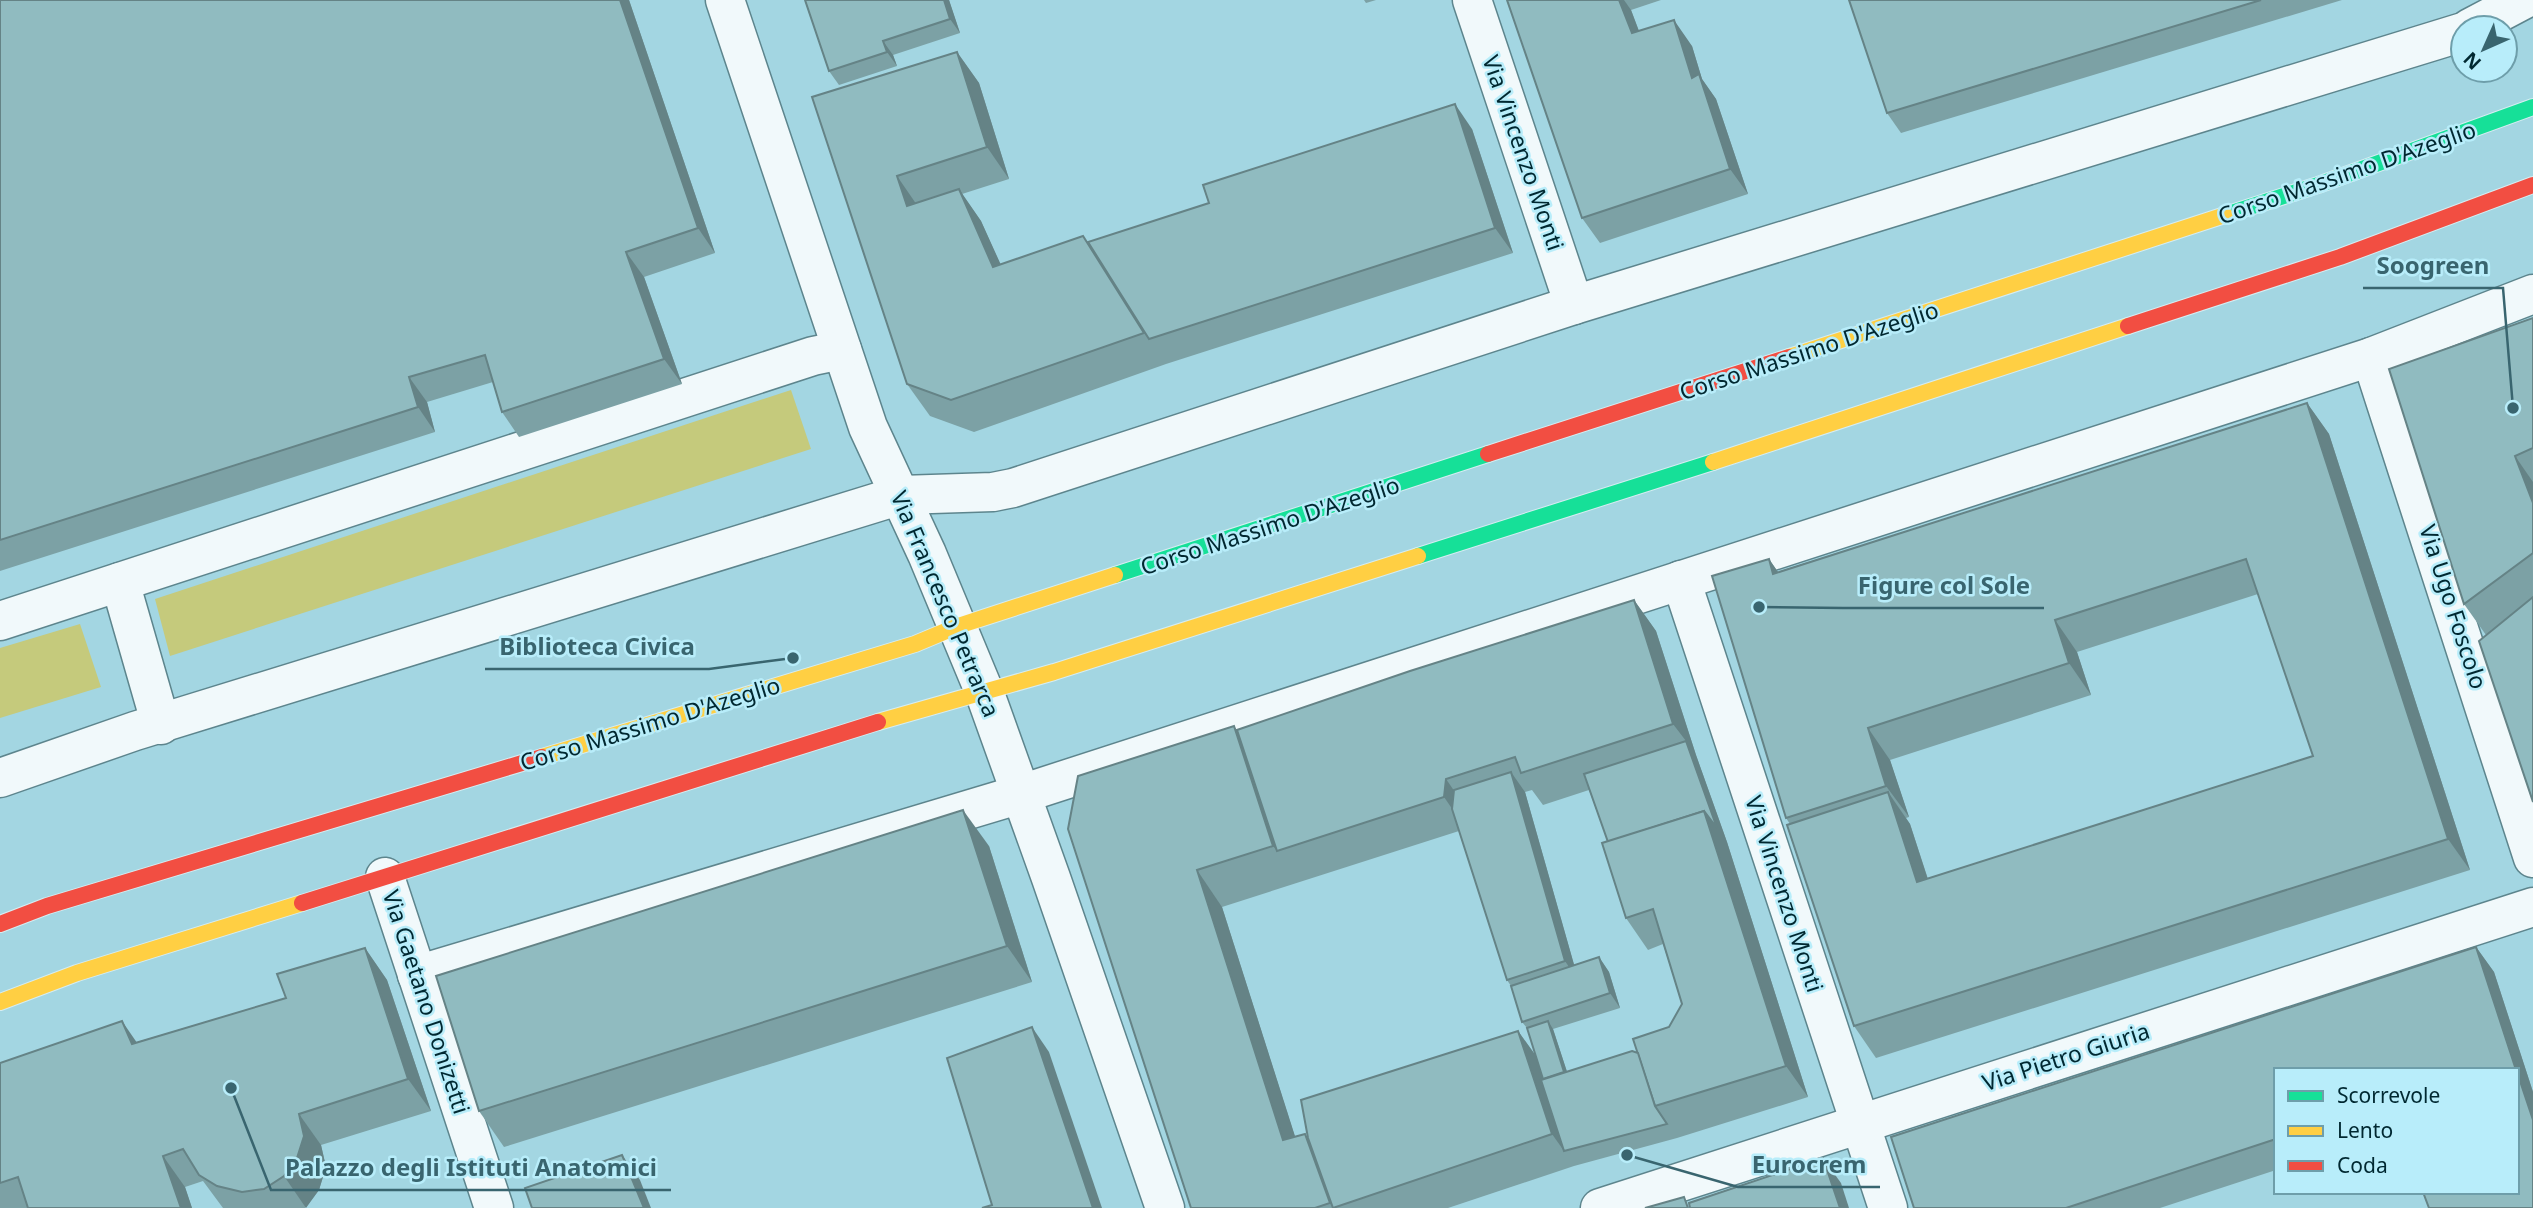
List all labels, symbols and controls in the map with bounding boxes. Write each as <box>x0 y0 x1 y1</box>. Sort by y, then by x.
north arrow <box>2449 14 2519 84</box>
text: N <box>2457 46 2487 76</box>
street label: Via Vincenzo Monti <box>1475 51 1572 255</box>
street label: Corso Massimo D'Azeglio <box>2213 113 2480 231</box>
callout: Soogreen <box>2363 243 2503 288</box>
text: Soogreen <box>2377 248 2489 281</box>
street label: Corso Massimo D'Azeglio <box>1675 293 1942 407</box>
street label: Corso Massimo D'Azeglio <box>1136 468 1403 582</box>
street label: Via Francesco Petrarca <box>884 486 1008 722</box>
street label: Via Ugo Foscolo <box>2412 520 2496 693</box>
callout: Figure col Sole <box>1843 563 2044 608</box>
text: Figure col Sole <box>1858 568 2030 601</box>
callout: Biblioteca Civica <box>485 624 709 669</box>
text: Biblioteca Civica <box>499 629 695 662</box>
street label: Corso Massimo D'Azeglio <box>516 668 784 778</box>
street label: Via Vincenzo Monti <box>1738 791 1832 996</box>
street label: Via Gaetano Donizetti <box>376 886 478 1118</box>
street label: Via Pietro Giuria <box>1978 1014 2153 1098</box>
legend <box>2274 1068 2519 1194</box>
text: Scorrevole <box>2337 1081 2440 1109</box>
text: Lento <box>2337 1116 2393 1144</box>
callout: Eurocrem <box>1738 1142 1880 1187</box>
callout: Palazzo degli Istituti Anatomici <box>271 1145 671 1190</box>
text: Eurocrem <box>1752 1147 1866 1180</box>
text: Palazzo degli Istituti Anatomici <box>285 1150 657 1183</box>
text: Coda <box>2337 1151 2388 1179</box>

